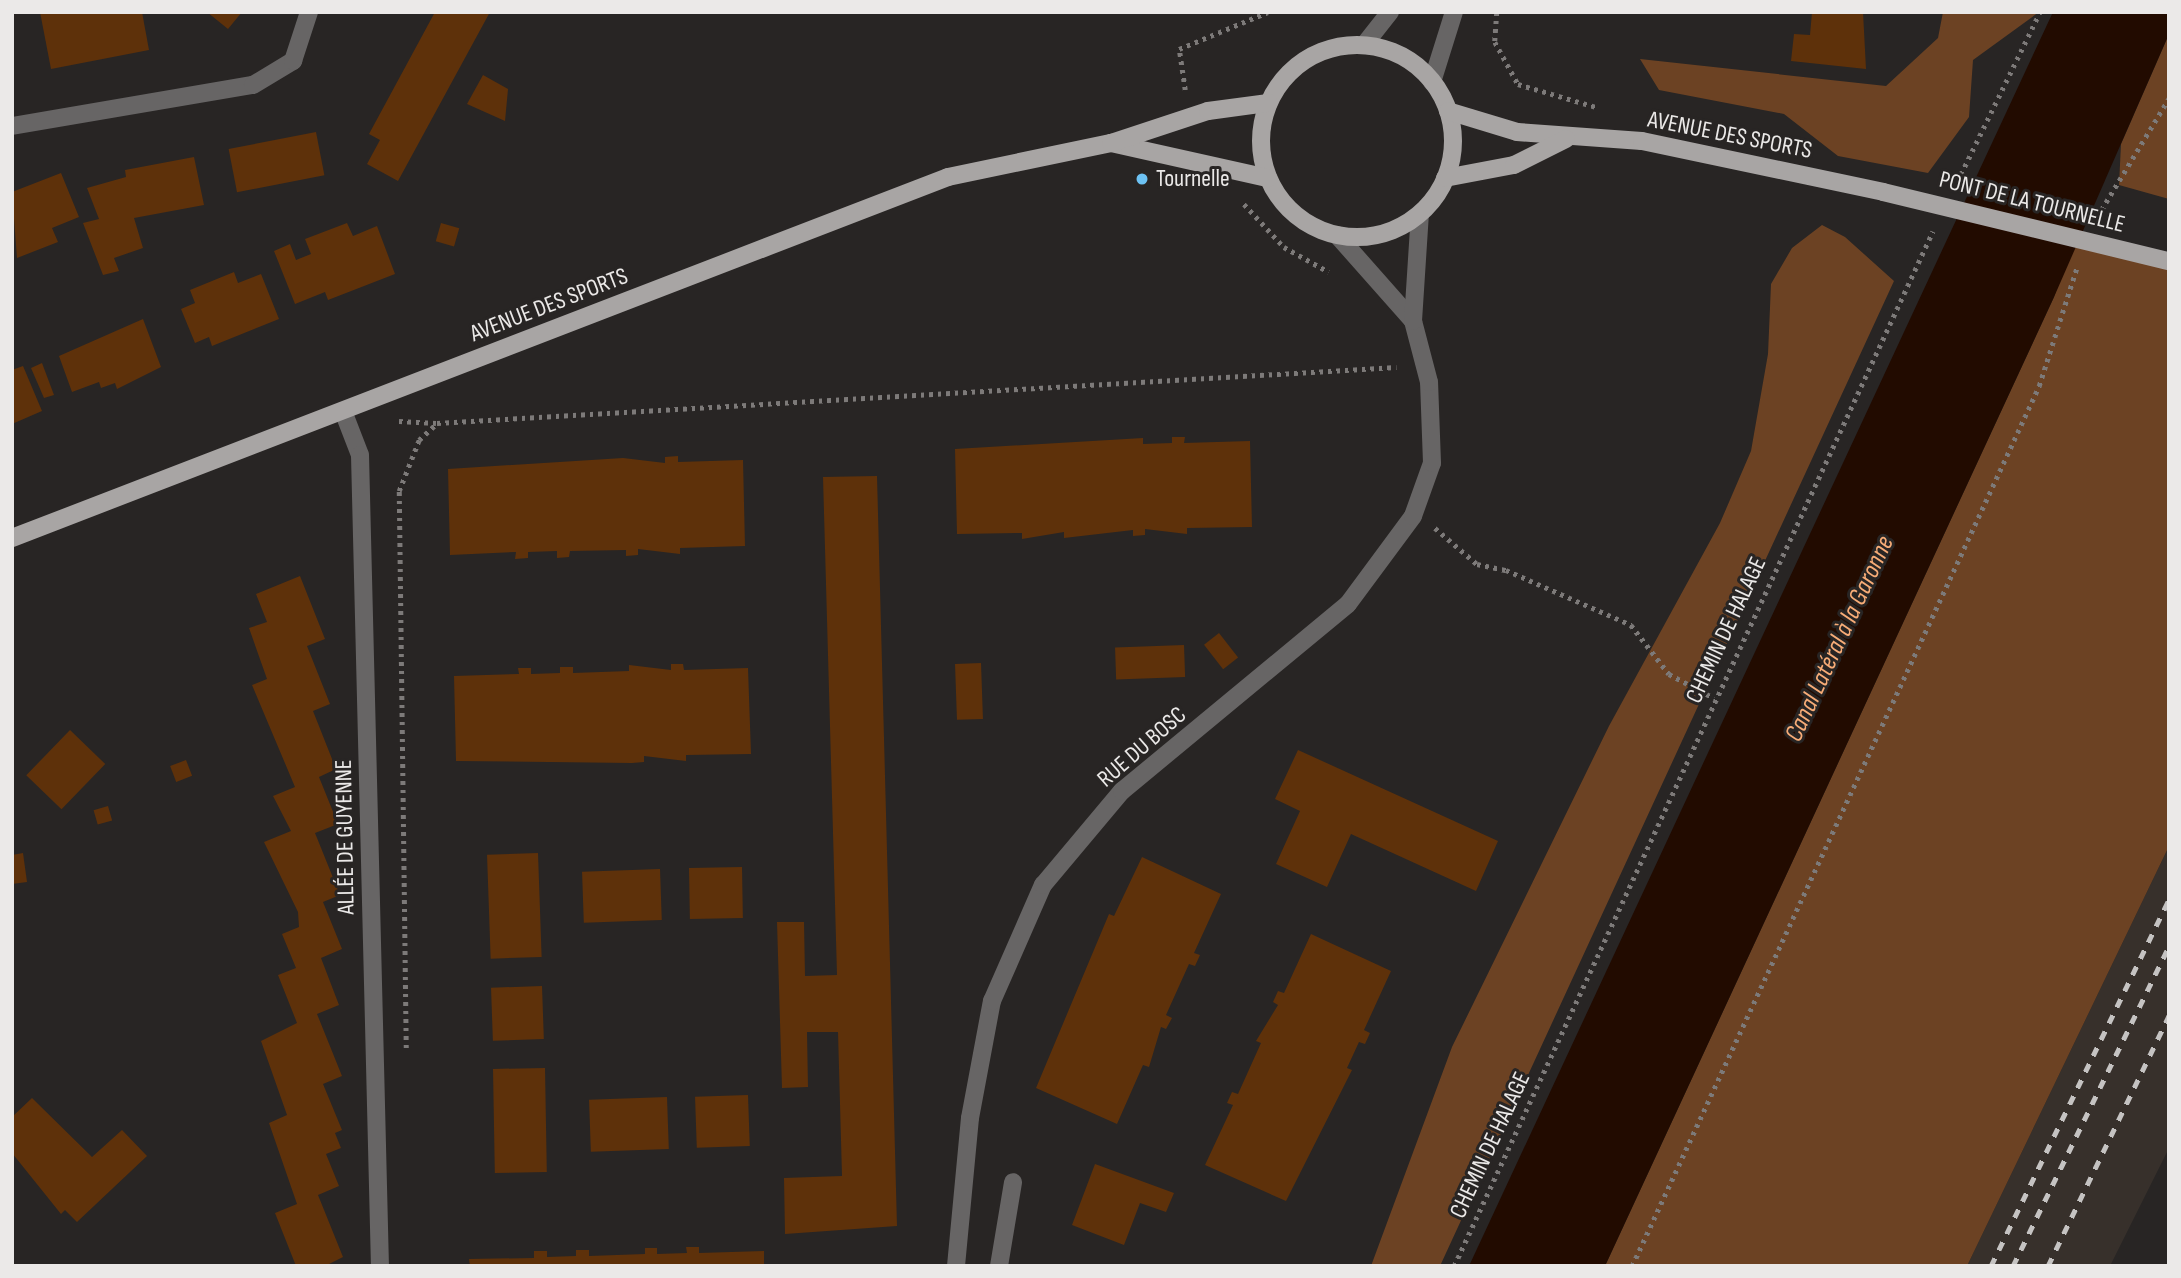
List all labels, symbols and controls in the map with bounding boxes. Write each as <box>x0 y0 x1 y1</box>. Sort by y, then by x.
street label: AVENUE DES SPORTS <box>1645 105 1815 165</box>
place label: Tournelle <box>1156 165 1230 193</box>
street label: PONT DE LA TOURNELLE <box>1936 165 2128 239</box>
marker: Tournelle <box>1134 171 1150 187</box>
street label: AVENUE DES SPORTS <box>466 262 632 348</box>
water label: Canal Latéral à la Garonne <box>1779 531 1901 747</box>
street label: CHEMIN DE HALAGE <box>1680 552 1772 708</box>
street label: RUE DU BOSC <box>1092 701 1192 793</box>
street label: ALLÉE DE GUYENNE <box>329 759 361 915</box>
street label: CHEMIN DE HALAGE <box>1444 1067 1536 1223</box>

